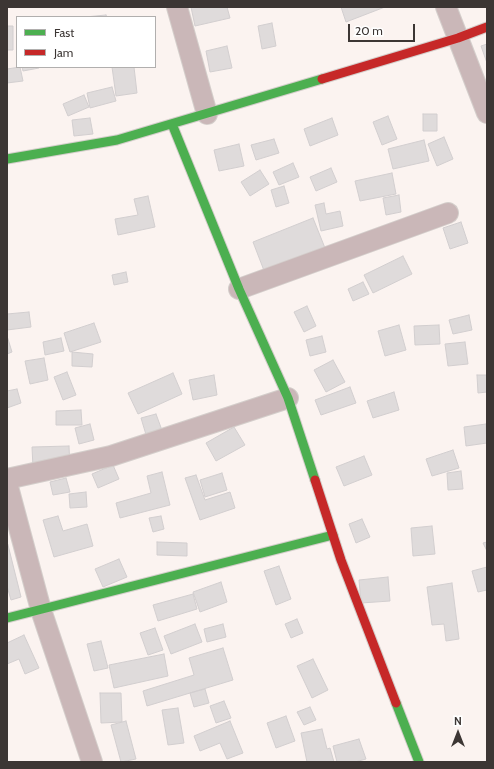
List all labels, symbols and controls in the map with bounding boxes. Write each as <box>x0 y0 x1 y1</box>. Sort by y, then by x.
legend <box>16 16 156 68</box>
scale bar <box>350 16 417 42</box>
text: 20 m <box>355 23 383 38</box>
text: Fast <box>54 25 74 40</box>
text: Jam <box>54 45 73 60</box>
north arrow <box>438 713 478 753</box>
text: N <box>454 714 462 728</box>

